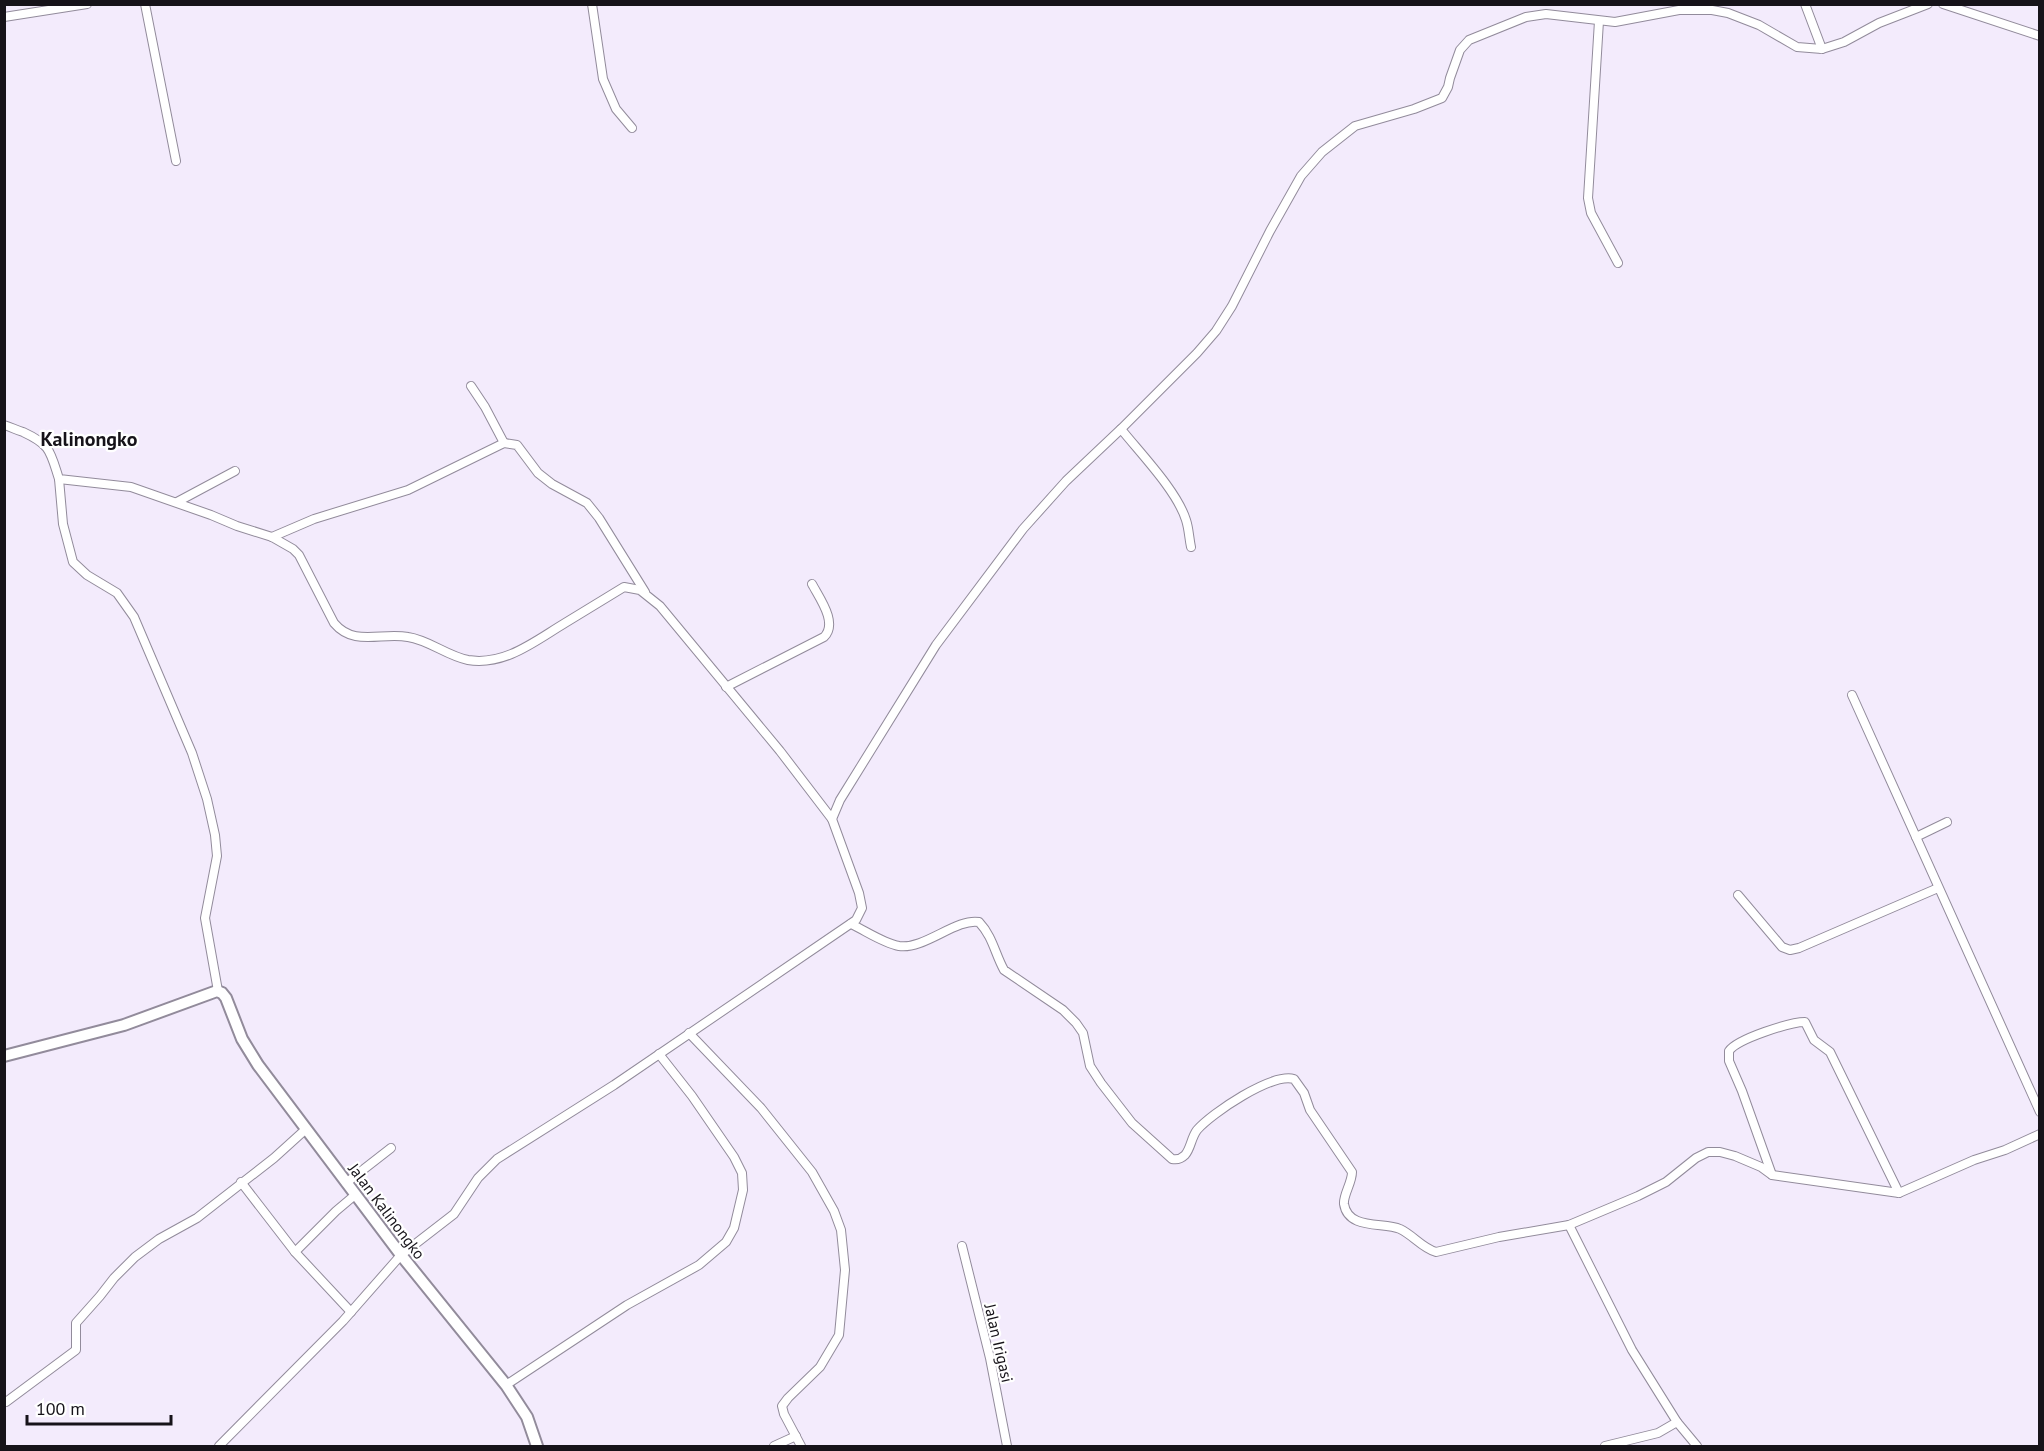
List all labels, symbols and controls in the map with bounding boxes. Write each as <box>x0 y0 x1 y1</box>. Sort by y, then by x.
district label: Kalinongko <box>41 426 138 452</box>
street label: Jalan Kalinongko <box>344 1158 430 1263</box>
street label: Jalan Irigasi <box>980 1301 1018 1384</box>
scale bar <box>27 1388 171 1426</box>
text: 100 m <box>36 1397 85 1420</box>

